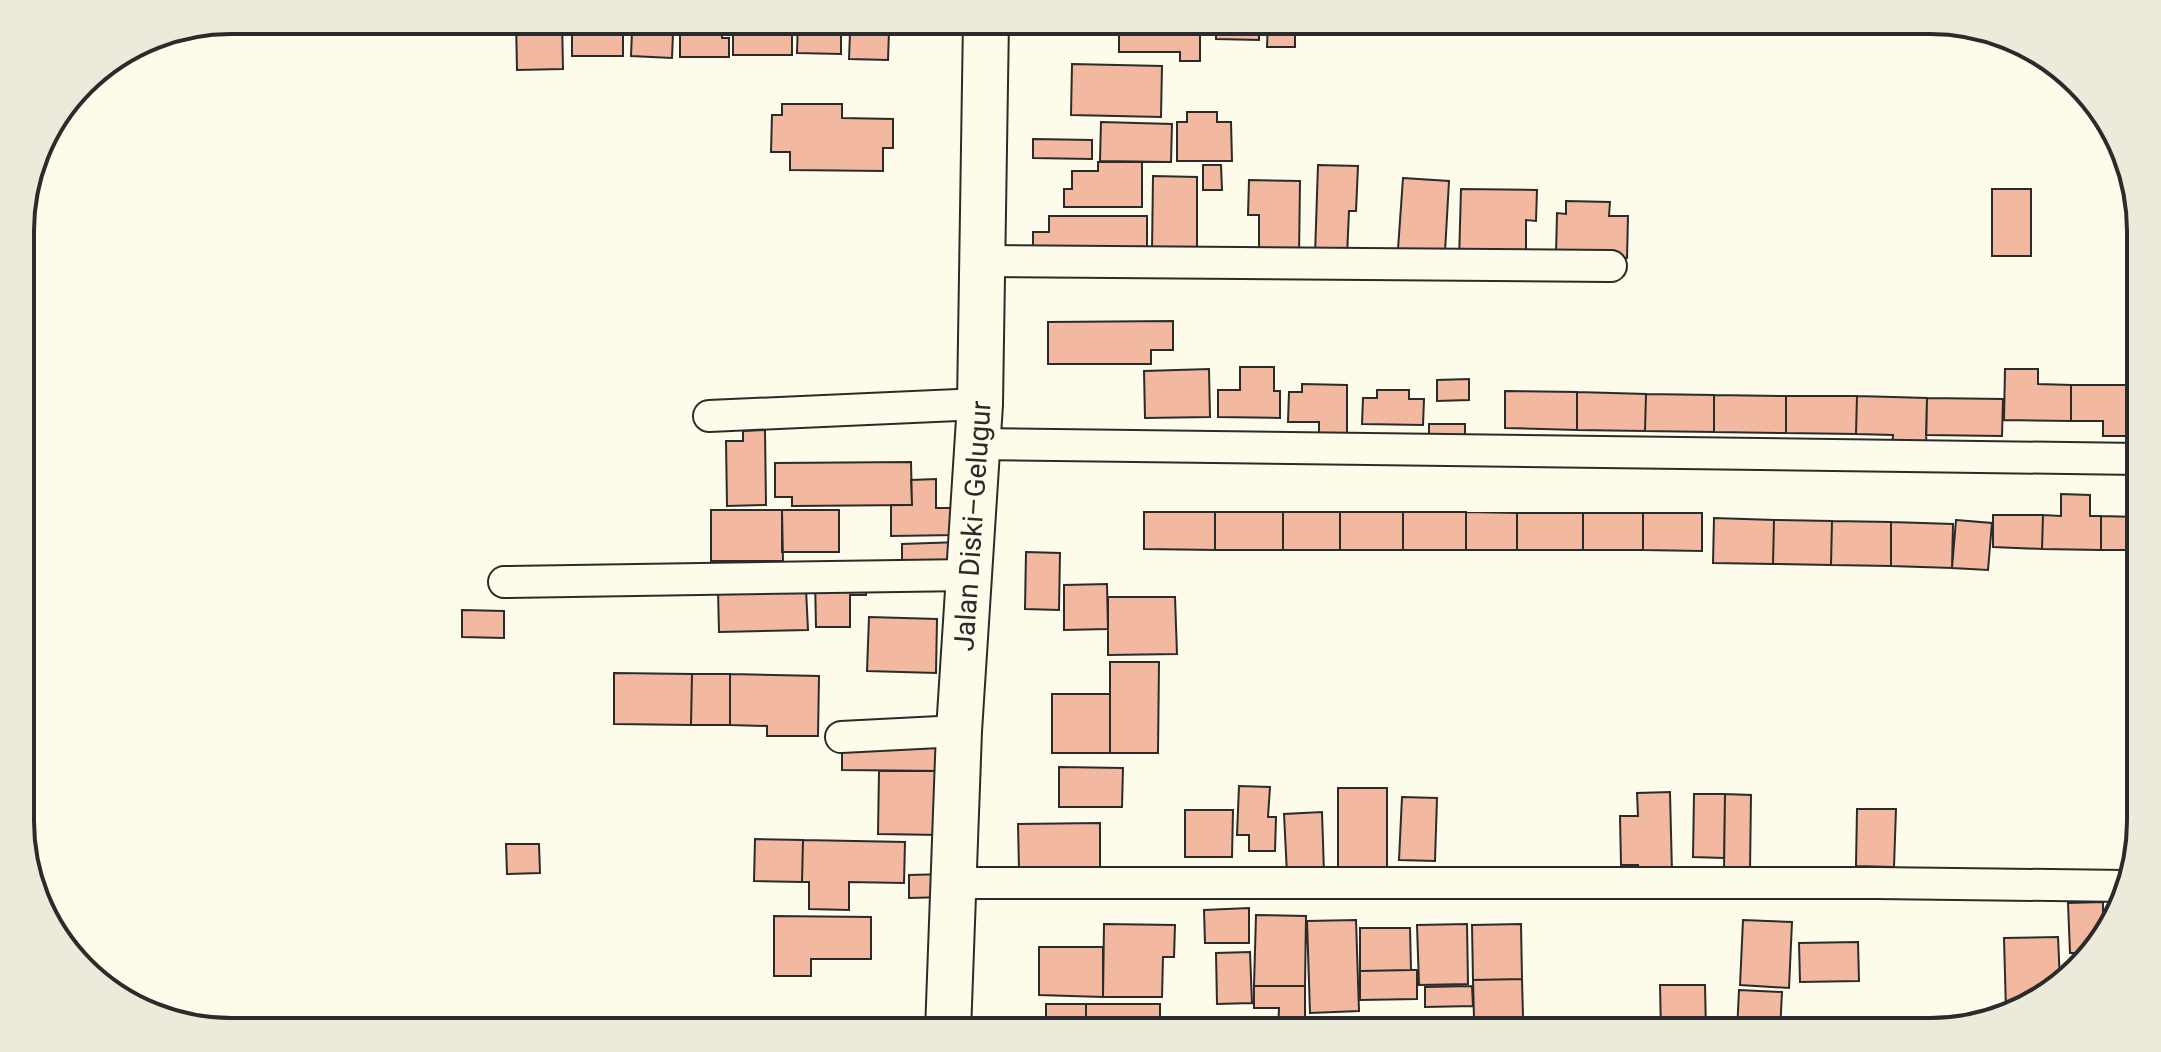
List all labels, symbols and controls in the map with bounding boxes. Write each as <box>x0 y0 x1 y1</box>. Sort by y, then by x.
street label: Jalan Diski–Gelugur <box>947 399 998 652</box>

